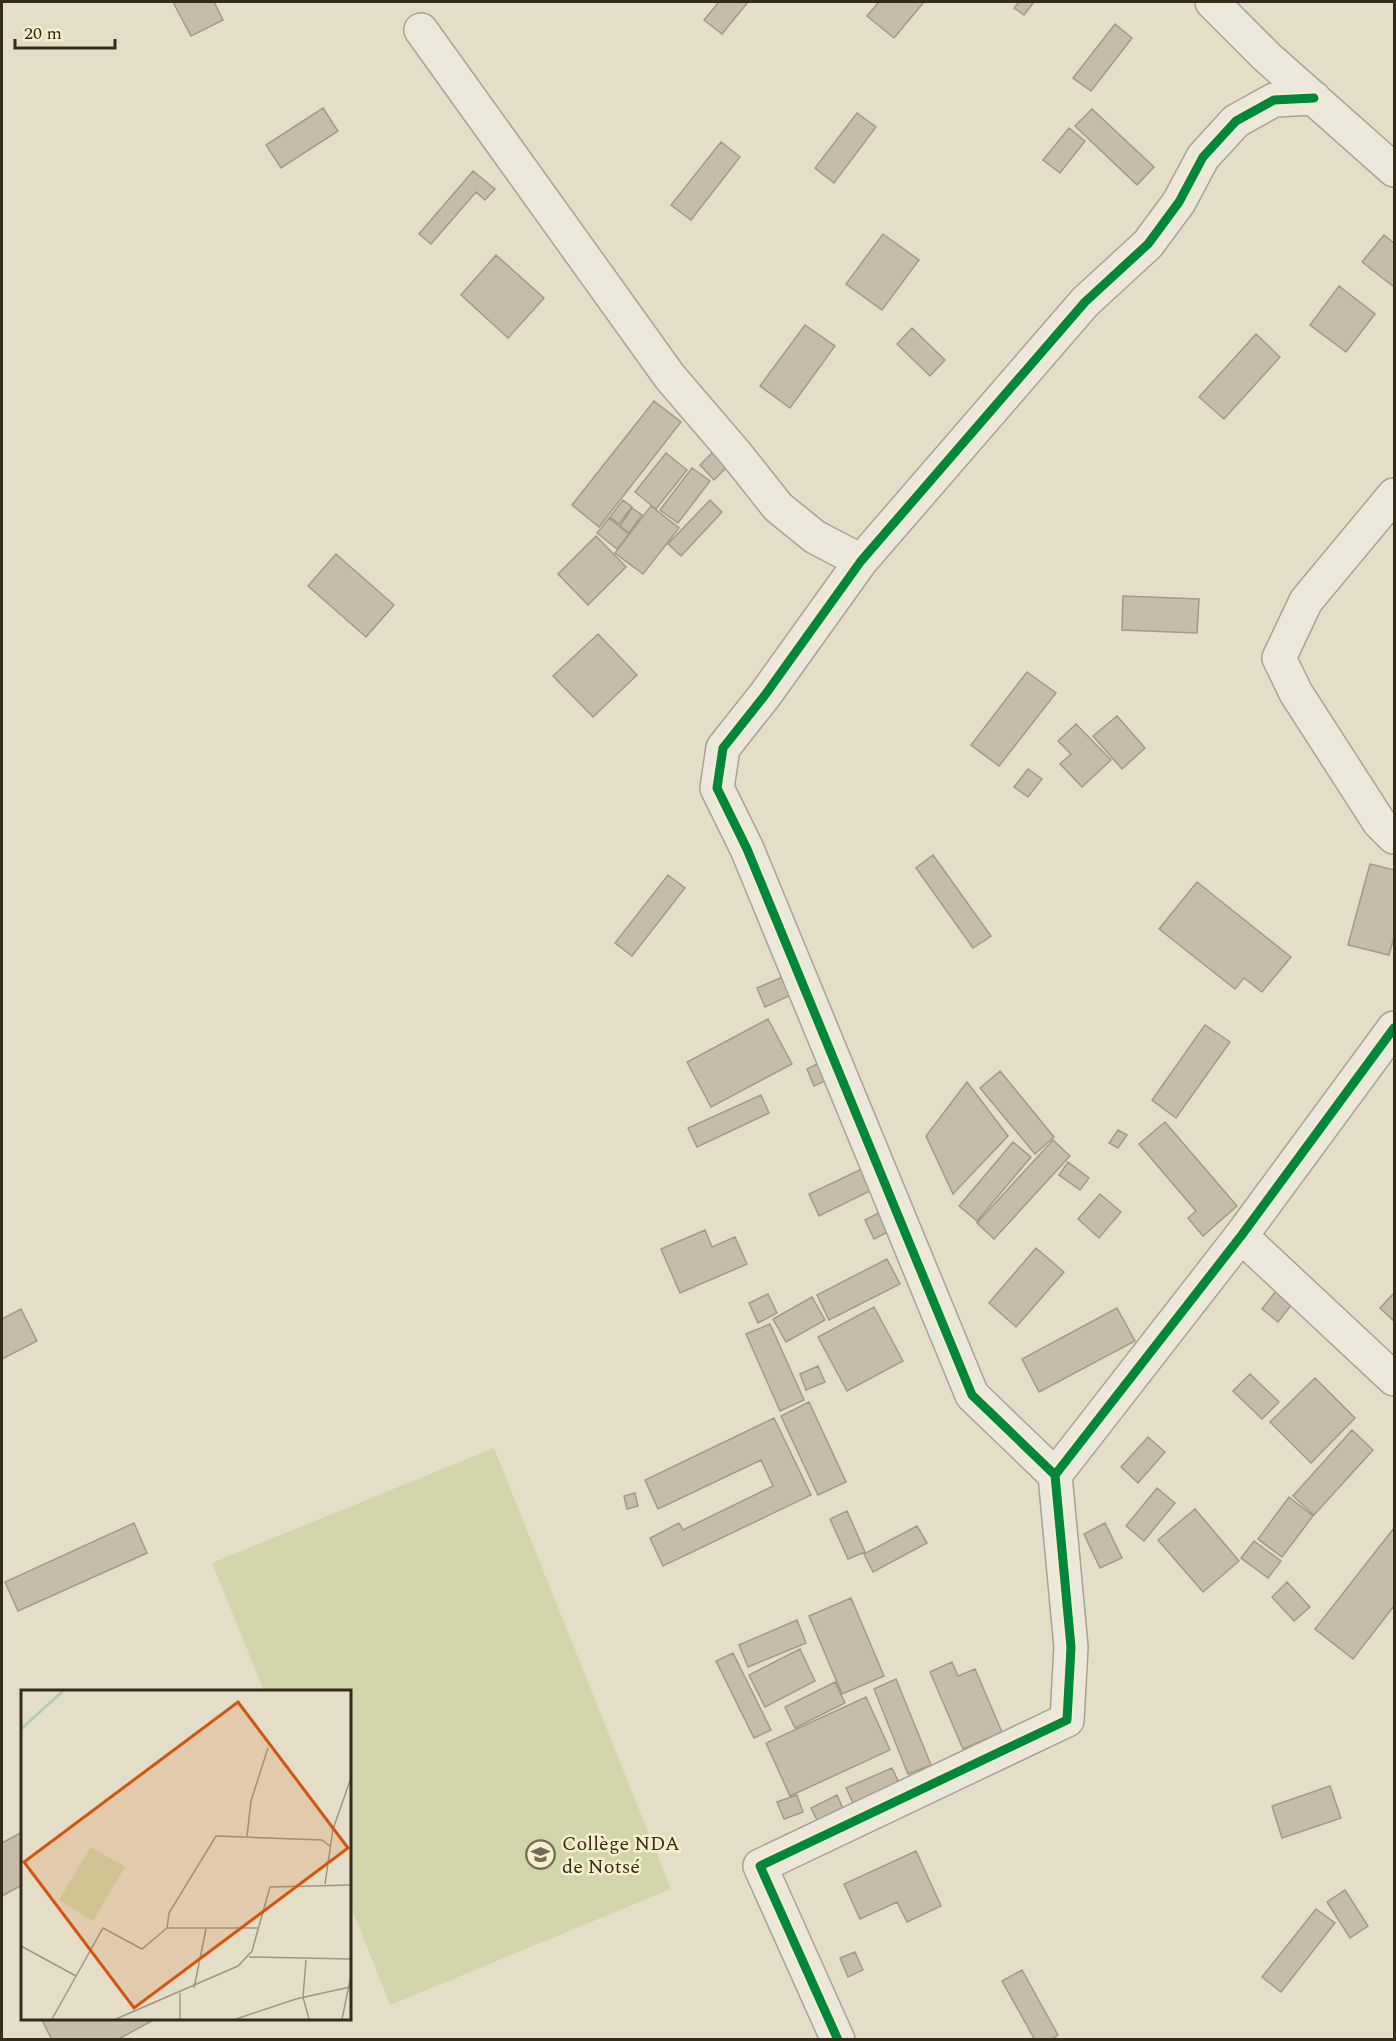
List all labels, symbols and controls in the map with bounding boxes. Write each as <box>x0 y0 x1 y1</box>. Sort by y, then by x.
scale bar <box>15 12 116 50</box>
text: 20 m <box>24 20 62 47</box>
inset map <box>21 1690 351 2020</box>
place label: Collège NDA de Notsé <box>562 1829 680 1882</box>
school or university icon: Collège NDA de Notsé <box>525 1839 557 1871</box>

